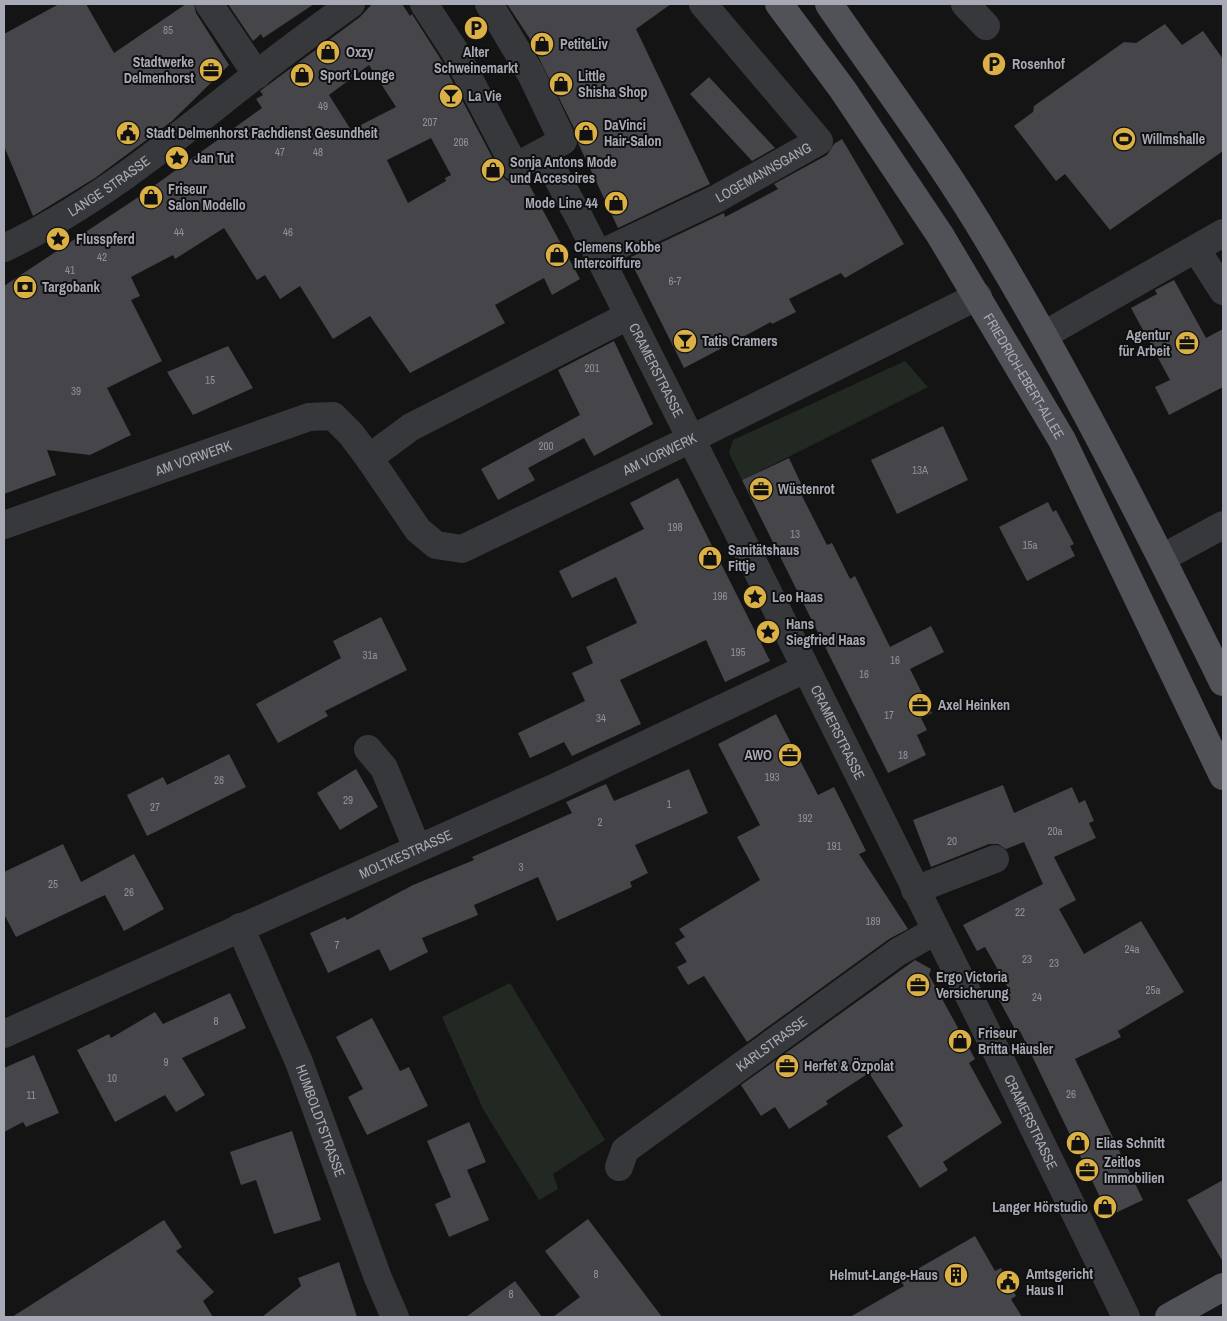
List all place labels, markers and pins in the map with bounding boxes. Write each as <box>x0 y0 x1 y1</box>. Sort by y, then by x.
parking icon: Alter Schweinemarkt <box>463 15 489 41</box>
shop icon: PetiteLiv <box>529 31 555 57</box>
place label: PetiteLiv <box>560 35 608 53</box>
shop icon: Oxzy <box>315 39 341 65</box>
place label: Oxzy <box>346 43 374 61</box>
place label: Alter Schweinemarkt <box>434 43 518 77</box>
parking icon: Rosenhof <box>981 51 1007 77</box>
place label: Stadtwerke Delmenhorst <box>124 53 194 87</box>
place label: Rosenhof <box>1012 55 1065 73</box>
office icon: Stadtwerke Delmenhorst <box>198 57 224 83</box>
shop icon: Sport Lounge <box>289 62 315 88</box>
place label: Sport Lounge <box>320 66 395 84</box>
place label: Little Shisha Shop <box>578 67 648 101</box>
shop icon: Little Shisha Shop <box>548 71 574 97</box>
bar icon: La Vie <box>438 83 464 109</box>
place label: La Vie <box>468 87 502 105</box>
place label: DaVinci Hair-Salon <box>604 116 661 150</box>
public building icon: Stadt Delmenhorst Fachdienst Gesundheit <box>115 120 141 146</box>
shop icon: DaVinci Hair-Salon <box>573 120 599 146</box>
place label: Stadt Delmenhorst Fachdienst Gesundheit <box>146 124 378 142</box>
sports icon: Willmshalle <box>1111 126 1137 152</box>
place label: Willmshalle <box>1142 130 1205 148</box>
place icon: Jan Tut <box>164 145 190 171</box>
place label: Jan Tut <box>194 149 234 167</box>
place label: Sonja Antons Mode und Accesoires <box>510 153 617 187</box>
shop icon: Sonja Antons Mode und Accesoires <box>480 157 506 183</box>
place label: Friseur Salon Modello <box>168 180 246 214</box>
shop icon: Friseur Salon Modello <box>138 184 164 210</box>
shop icon: Mode Line 44 <box>603 190 629 216</box>
place label: Mode Line 44 <box>525 194 599 212</box>
place icon: Flusspferd <box>45 226 71 252</box>
place label: Flusspferd <box>76 230 135 248</box>
place label: Clemens Kobbe Intercoiffure <box>574 238 661 272</box>
shop icon: Clemens Kobbe Intercoiffure <box>544 242 570 268</box>
bank icon: Targobank <box>12 274 38 300</box>
place label: Targobank <box>42 278 100 296</box>
place label: Agentur für Arbeit <box>1119 326 1171 360</box>
bar icon: Tatis Cramers <box>672 328 698 354</box>
office icon: Agentur für Arbeit <box>1174 330 1200 356</box>
place label: Tatis Cramers <box>702 332 778 350</box>
office icon: Wüstenrot <box>748 476 774 502</box>
place label: Wüstenrot <box>778 480 835 498</box>
place label: Sanitätshaus Fittje <box>728 541 799 575</box>
shop icon: Sanitätshaus Fittje <box>697 545 723 571</box>
place icon: Leo Haas <box>742 584 768 610</box>
place label: Leo Haas <box>772 588 823 606</box>
place label: Hans Siegfried Haas <box>786 615 866 649</box>
place icon: Hans Siegfried Haas <box>755 619 781 645</box>
office icon: Axel Heinken <box>907 692 933 718</box>
place label: Axel Heinken <box>938 696 1010 714</box>
office icon: AWO <box>777 742 803 768</box>
place label: AWO <box>745 746 772 764</box>
place label: Ergo Victoria Versicherung <box>936 968 1009 1002</box>
office icon: Ergo Victoria Versicherung <box>905 972 931 998</box>
place label: Friseur Britta Häusler <box>978 1024 1054 1058</box>
shop icon: Friseur Britta Häusler <box>947 1028 973 1054</box>
office icon: Herfet & Özpolat <box>774 1053 800 1079</box>
place label: Herfet & Özpolat <box>804 1057 894 1075</box>
shop icon: Elias Schnitt <box>1065 1130 1091 1156</box>
place label: Elias Schnitt <box>1096 1134 1165 1152</box>
place label: Zeitlos Immobilien <box>1104 1153 1165 1187</box>
office icon: Zeitlos Immobilien <box>1074 1157 1100 1183</box>
shop icon: Langer Hörstudio <box>1092 1194 1118 1220</box>
place label: Langer Hörstudio <box>992 1198 1088 1216</box>
building icon: Helmut-Lange-Haus <box>943 1262 969 1288</box>
place label: Amtsgericht Haus II <box>1026 1265 1093 1299</box>
place label: Helmut-Lange-Haus <box>830 1266 938 1284</box>
public building icon: Amtsgericht Haus II <box>995 1269 1021 1295</box>

